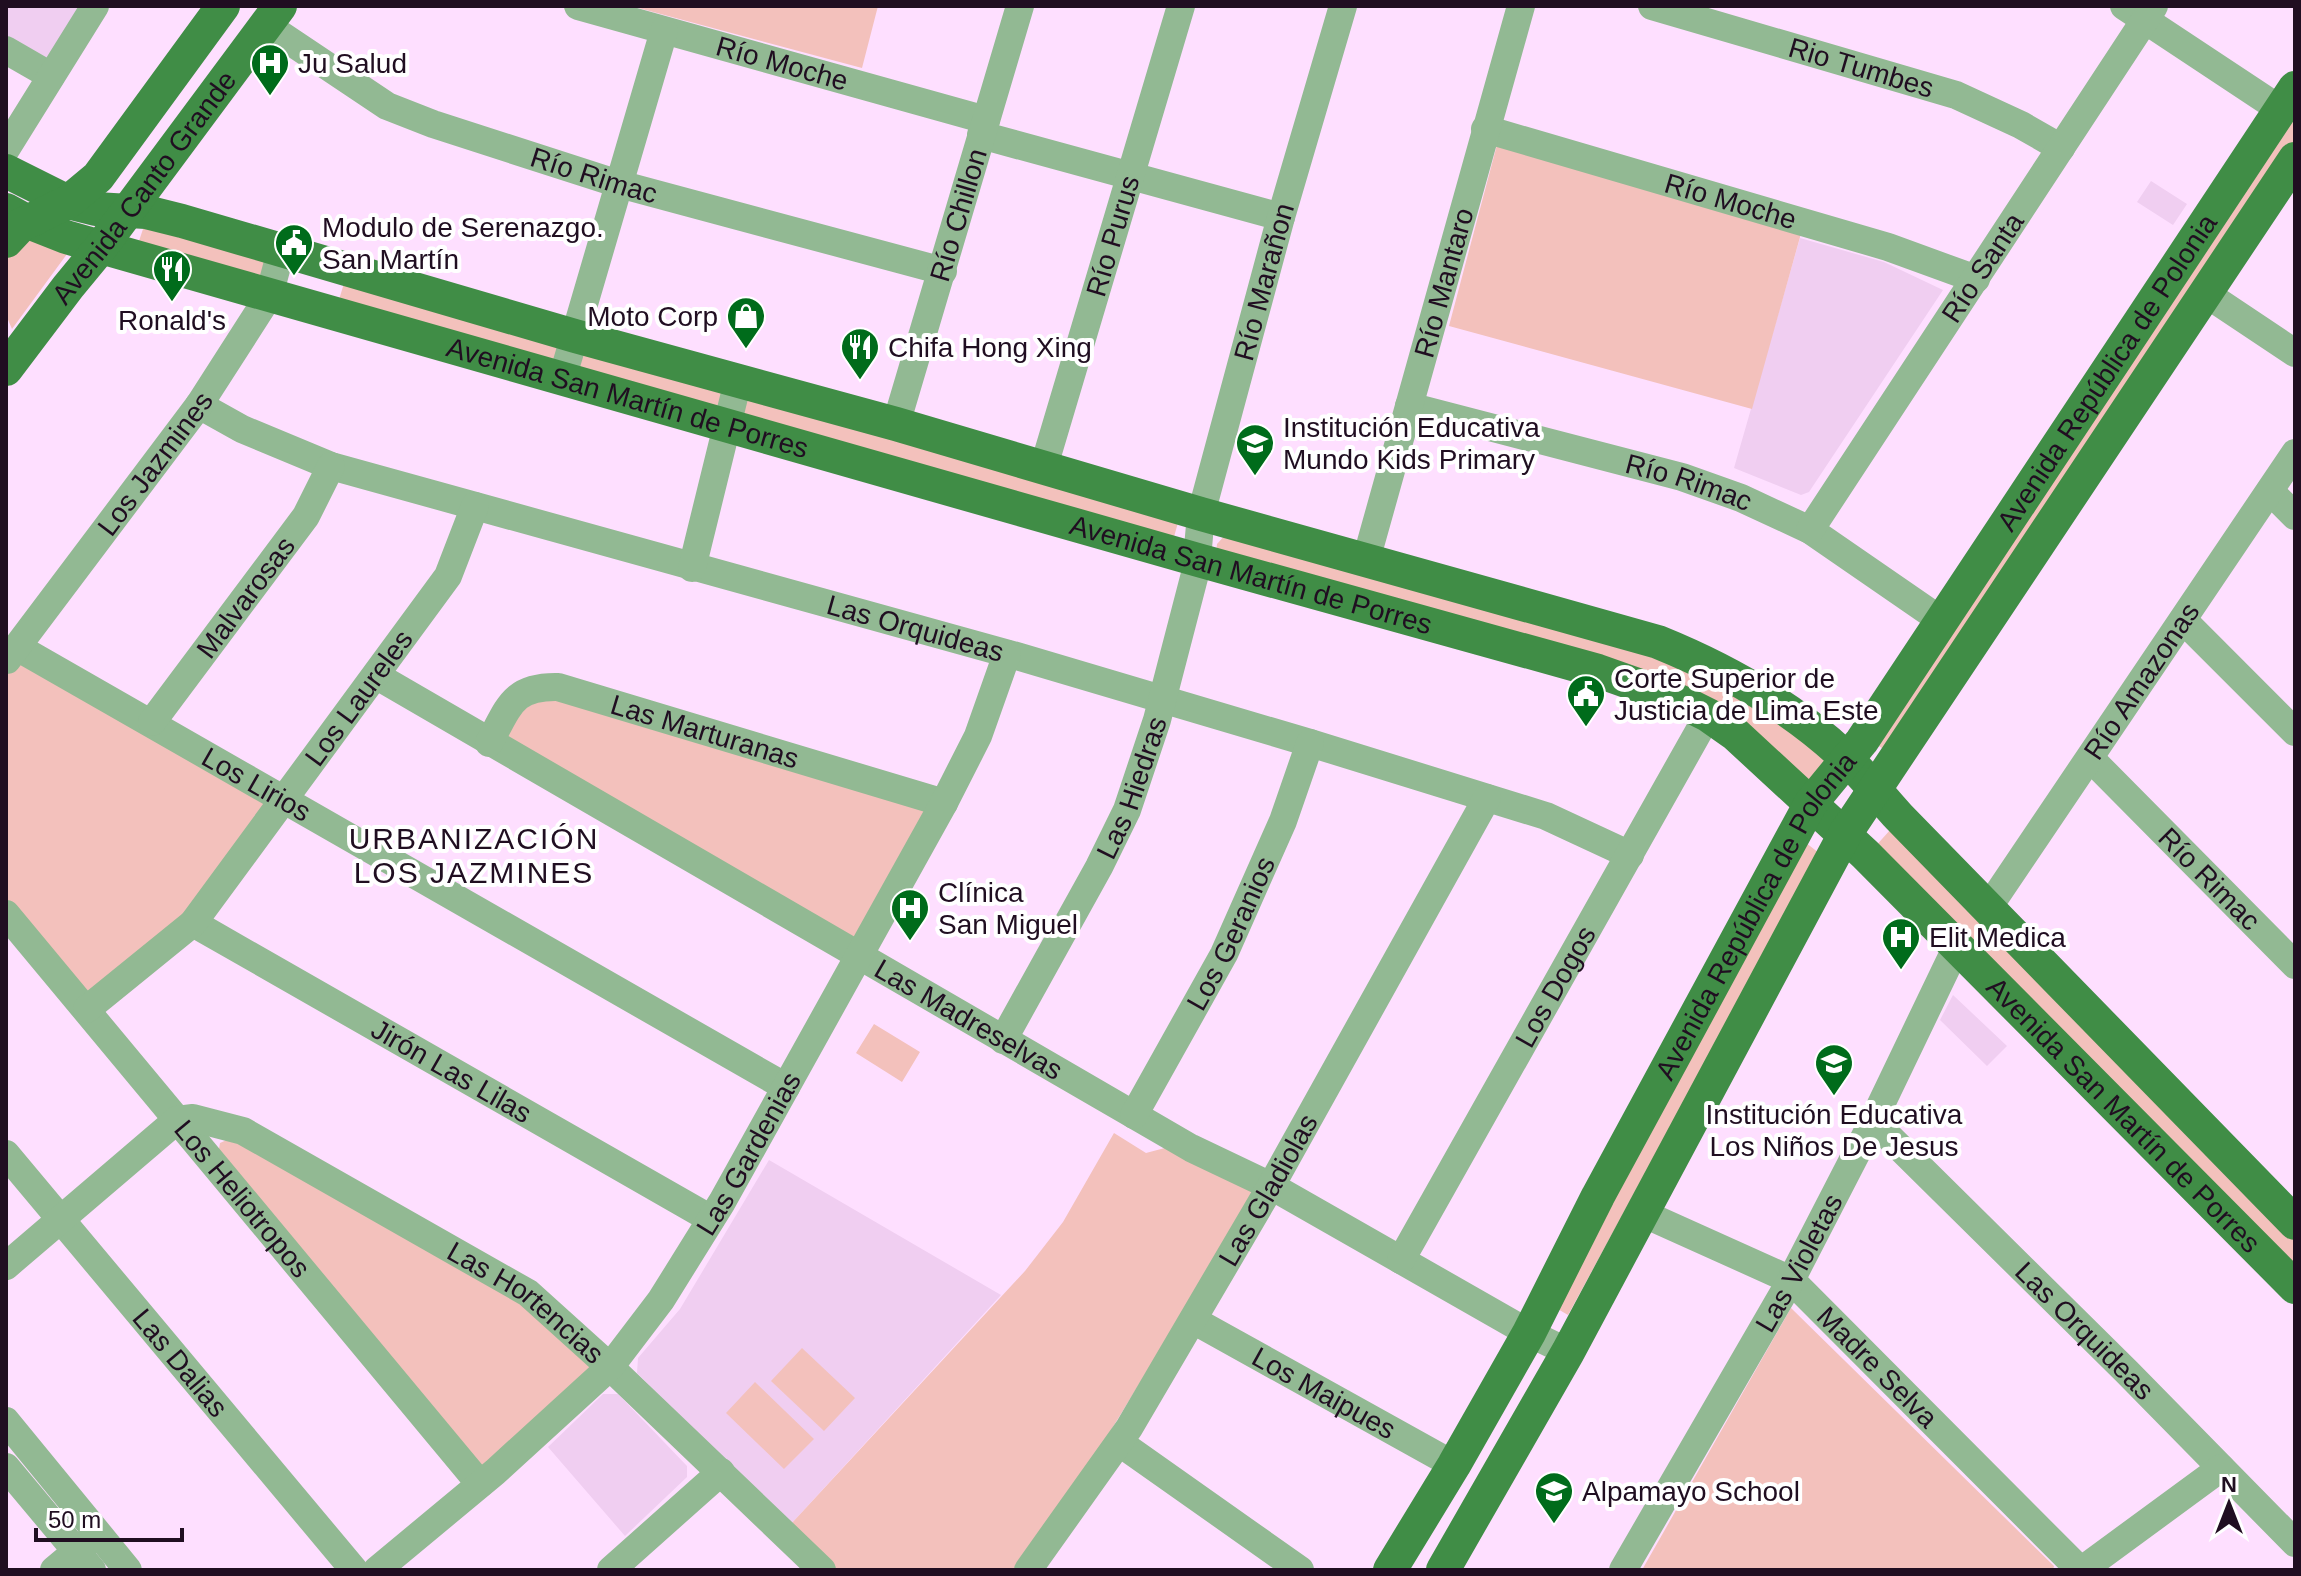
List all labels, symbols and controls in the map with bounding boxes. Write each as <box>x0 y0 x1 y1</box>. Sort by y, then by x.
street label: Río Moche <box>713 30 852 96</box>
street label: Rio Tumbes <box>1785 31 1937 103</box>
hospital icon: Ju Salud <box>249 42 291 97</box>
place label: Ju Salud <box>298 48 407 79</box>
street label: Avenida Canto Grande <box>45 65 242 310</box>
street label: Río Rimac <box>527 141 661 209</box>
street label: Río Chillon <box>924 145 992 285</box>
street label: Río Moche <box>1661 167 1800 235</box>
street label: Río Purus <box>1080 172 1145 300</box>
street label: Río Marañon <box>1228 199 1300 364</box>
street label: Río Mantaro <box>1408 204 1479 361</box>
street label: Río Santa <box>1935 207 2030 328</box>
street label: Avenida República de Polonia <box>1990 208 2223 536</box>
place label: Modulo de Serenazgo. San Martín <box>322 212 604 275</box>
public building icon: Modulo de Serenazgo. San Martín <box>273 222 315 277</box>
restaurant icon: Ronald's <box>151 248 193 303</box>
shop icon: Moto Corp <box>725 295 767 350</box>
place label: Moto Corp <box>587 301 718 332</box>
place label: Ronald's <box>118 305 226 336</box>
restaurant icon: Chifa Hong Xing <box>839 326 881 381</box>
street label: Avenida San Martín de Porres <box>443 331 812 464</box>
place label: Chifa Hong Xing <box>888 332 1092 363</box>
street label: Los Jazmines <box>91 386 219 541</box>
place label: Institución Educativa Mundo Kids Primary <box>1283 412 1540 475</box>
school or university icon: Institución Educativa Mundo Kids Primary <box>1234 422 1276 477</box>
street label: Río Rimac <box>1622 448 1757 517</box>
street label: Avenida San Martín de Porres <box>1066 509 1436 640</box>
street label: Malvarosas <box>190 530 301 664</box>
street label: Las Orquideas <box>823 589 1007 667</box>
street label: Río Amazonas <box>2077 597 2205 765</box>
street label: Los Laureles <box>299 624 418 772</box>
place label: Corte Superior de Justicia de Lima Este <box>1614 663 1879 726</box>
public building icon: Corte Superior de Justicia de Lima Este <box>1565 673 1607 728</box>
street label: Las Marturanas <box>607 688 802 774</box>
street label: Las Hiedras <box>1090 713 1172 864</box>
street label: Los Lirios <box>197 741 316 827</box>
street label: Avenida República de Polonia <box>1649 745 1862 1085</box>
street label: Río Rimac <box>2153 821 2267 936</box>
district label: URBANIZACIÓN LOS JAZMINES <box>349 822 599 889</box>
street label: Los Geranios <box>1180 852 1281 1015</box>
place label: Clínica San Miguel <box>938 877 1078 940</box>
hospital icon: Clínica San Miguel <box>889 887 931 942</box>
hospital icon: Elit Medica <box>1880 916 1922 971</box>
street label: Los Dogos <box>1509 920 1601 1052</box>
place label: Elit Medica <box>1929 922 2066 953</box>
street label: Las Madreselvas <box>869 953 1068 1086</box>
street label: Avenida San Martín de Porres <box>1981 971 2267 1258</box>
street label: Jirón Las Lilas <box>366 1013 537 1129</box>
school or university icon: Institución Educativa Los Niños De Jesus <box>1813 1042 1855 1097</box>
street label: Las Gardenias <box>690 1067 807 1241</box>
place label: Institución Educativa Los Niños De Jesus <box>1706 1099 1963 1162</box>
street label: Las Gladiolas <box>1212 1109 1323 1271</box>
street label: Los Heliotropos <box>168 1114 317 1283</box>
street label: Las Violetas <box>1749 1189 1848 1337</box>
street label: Las Hortencias <box>442 1235 610 1369</box>
street label: Las Orquideas <box>2009 1255 2160 1406</box>
street label: Madre Selva <box>1811 1300 1944 1434</box>
street label: Las Dalias <box>127 1303 234 1423</box>
street label: Los Maipues <box>1247 1341 1401 1445</box>
north arrow <box>2189 1464 2269 1544</box>
school or university icon: Alpamayo School <box>1533 1470 1575 1525</box>
text: N <box>2221 1472 2237 1497</box>
place label: Alpamayo School <box>1582 1476 1800 1507</box>
scale bar <box>36 1492 182 1542</box>
text: 50 m <box>48 1506 101 1533</box>

